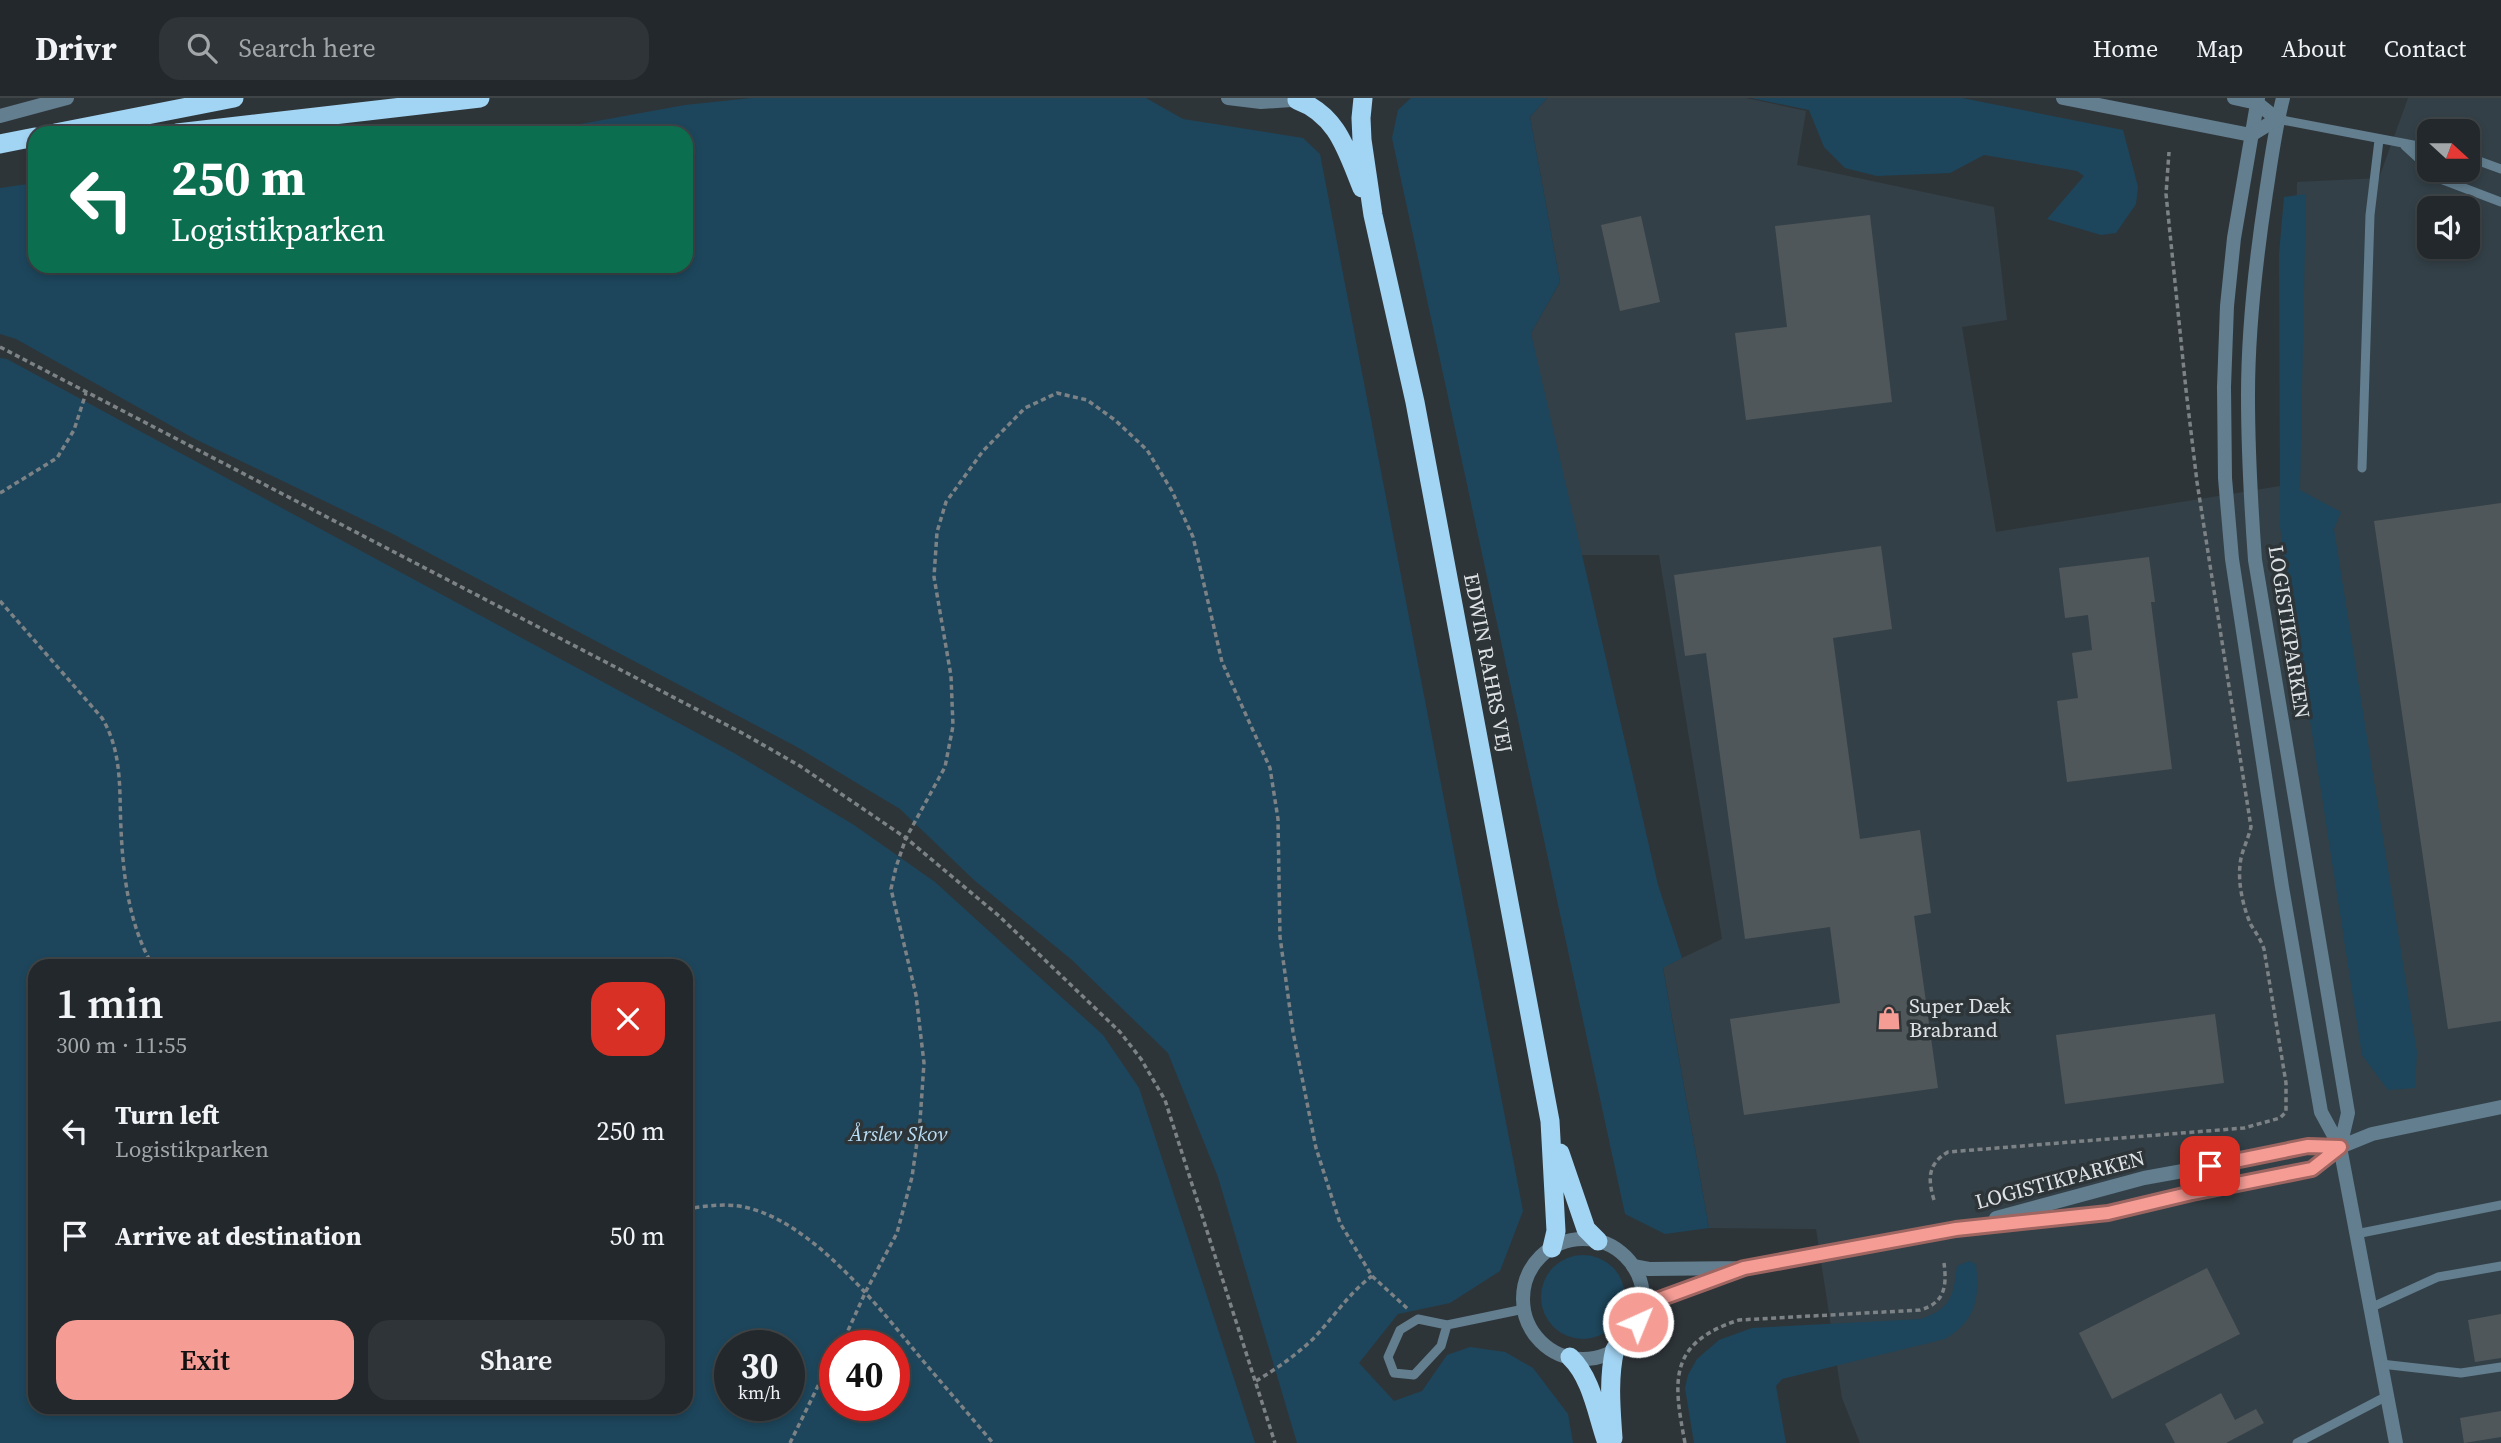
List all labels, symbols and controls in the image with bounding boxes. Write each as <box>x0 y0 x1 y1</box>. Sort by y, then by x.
search box <box>159 17 649 80</box>
text: Drivr <box>35 26 117 71</box>
icon: search <box>183 29 221 67</box>
text: Search here <box>239 30 376 66</box>
text: Home <box>2093 32 2158 65</box>
text: Map <box>2196 32 2243 65</box>
text: About <box>2281 32 2346 65</box>
text: Contact <box>2384 32 2466 65</box>
north arrow <box>2417 119 2480 182</box>
map controls <box>2417 119 2480 259</box>
text: 250 m <box>171 144 306 211</box>
icon: left <box>56 154 147 245</box>
button: sound <box>2417 196 2480 259</box>
text: Logistikparken <box>171 208 385 252</box>
street label: LOGISTIKPARKEN <box>2262 543 2317 720</box>
street label: EDWIN RAHRS VEJ <box>1457 571 1520 755</box>
text: 1 min <box>56 974 164 1032</box>
button: close <box>591 982 665 1056</box>
place label: Super Dæk Brabrand <box>1909 991 2012 1044</box>
shop icon: Super Dæk Brabrand <box>1875 1004 1903 1032</box>
text: 300 m · 11:55 <box>56 1029 187 1061</box>
text: Turn left <box>115 1097 219 1133</box>
icon: left <box>56 1112 94 1150</box>
text: 250 m <box>597 1113 665 1149</box>
park label: Årslev Skov <box>848 1119 948 1148</box>
text: Logistikparken <box>115 1133 269 1165</box>
pin <box>2180 1136 2240 1196</box>
street label: LOGISTIKPARKEN <box>1972 1143 2148 1216</box>
icon: arrive <box>2191 1147 2229 1185</box>
icon: arrive <box>56 1217 94 1255</box>
text: Arrive at destination <box>115 1218 362 1254</box>
text: 50 m <box>610 1218 665 1254</box>
position arrow <box>1601 1285 1675 1359</box>
button: Exit <box>56 1320 354 1400</box>
button: Share <box>368 1320 665 1400</box>
speed limit sign: 40 <box>819 1330 910 1421</box>
text: 30 <box>741 1342 778 1390</box>
text: km/h <box>738 1380 781 1405</box>

